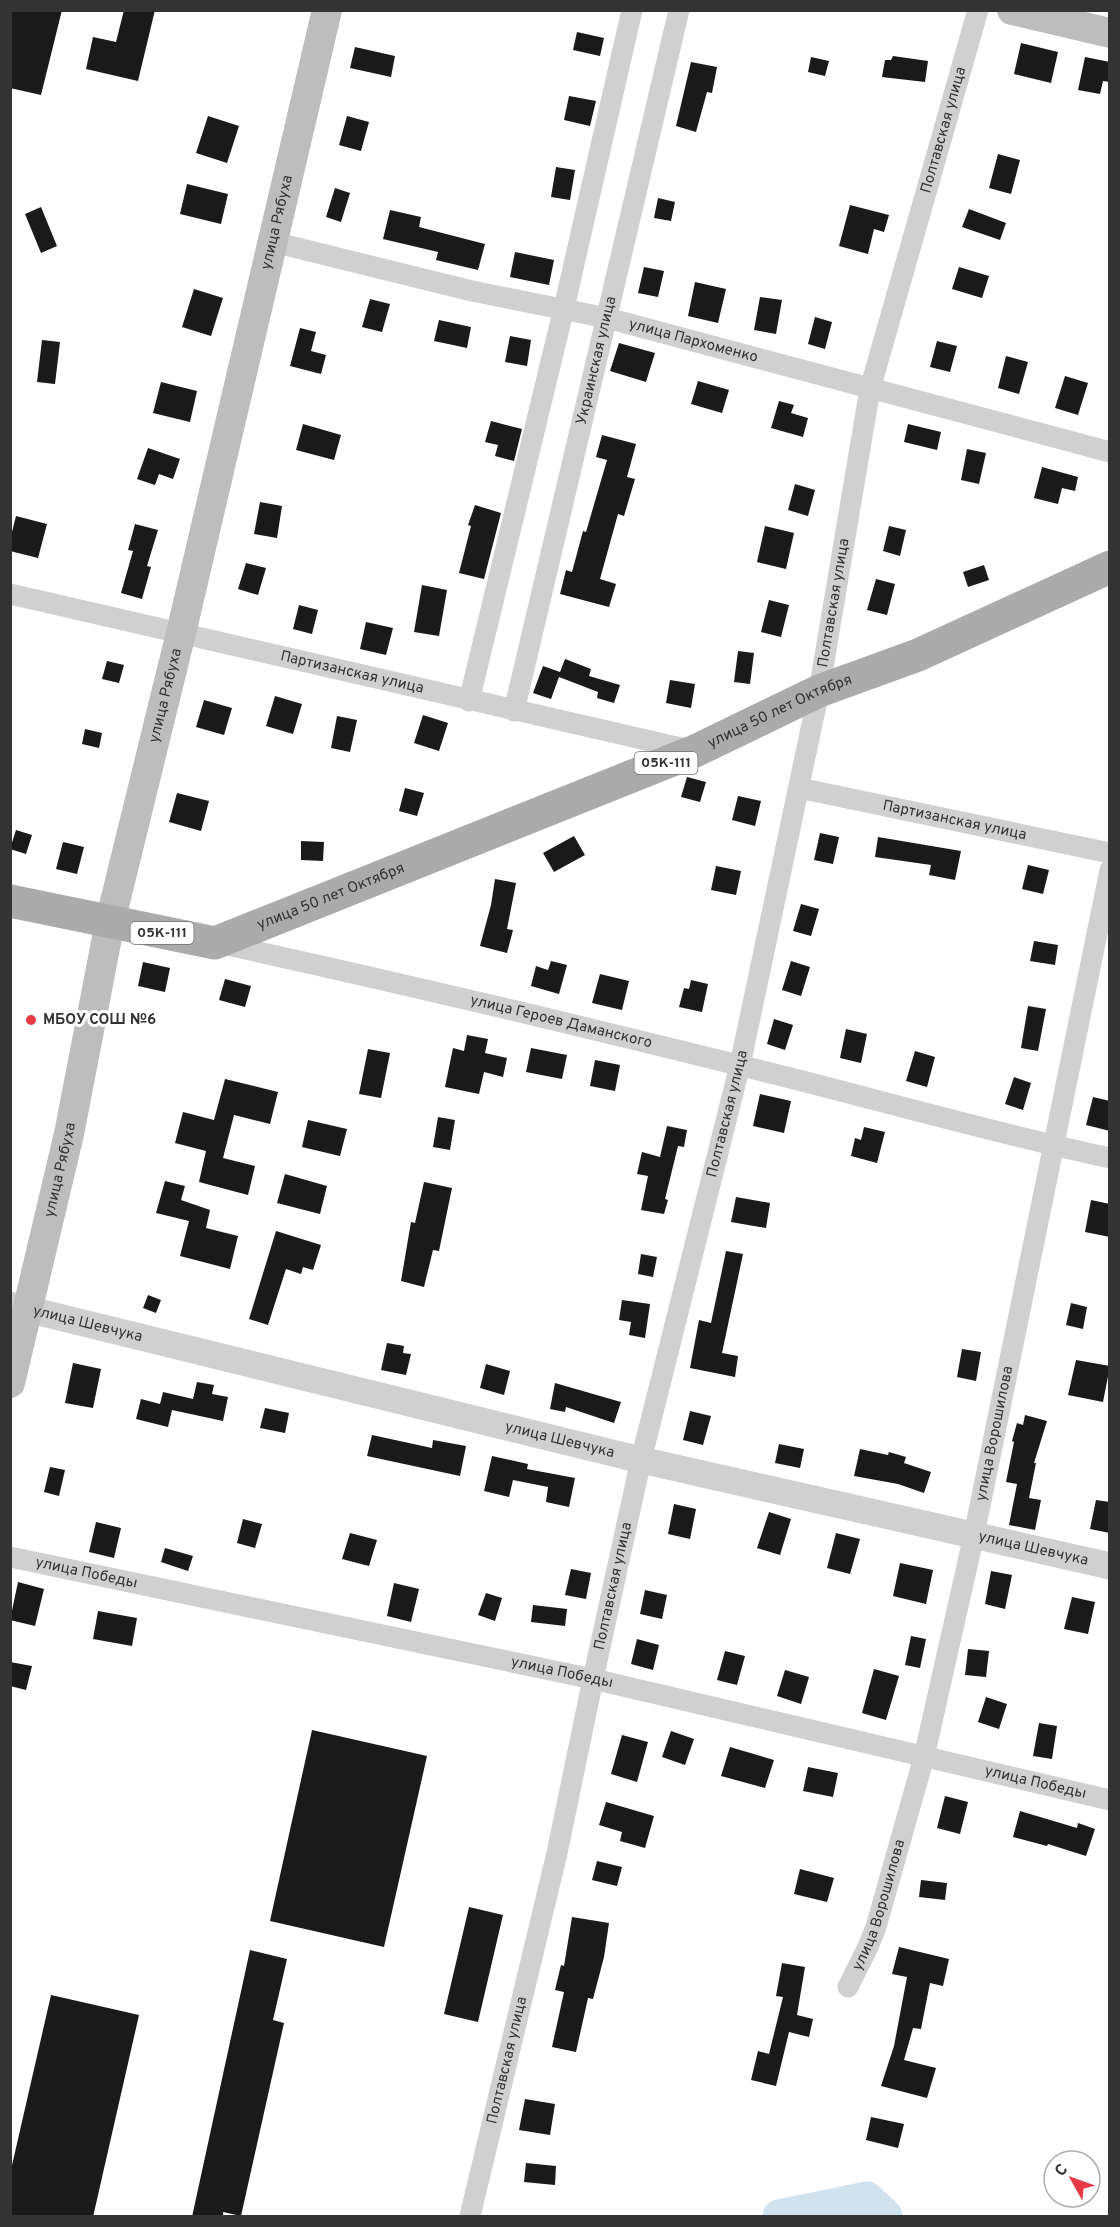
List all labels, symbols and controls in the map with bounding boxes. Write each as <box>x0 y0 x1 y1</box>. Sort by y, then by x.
street label: Полтавская улица <box>917 65 971 196</box>
street label: улица Рябуха <box>257 173 297 272</box>
street label: Украинская улица <box>572 294 621 427</box>
street label: улица Пархоменко <box>627 315 760 367</box>
street label: Полтавская улица <box>814 537 854 669</box>
street label: улица Рябуха <box>145 646 186 745</box>
street label: Партизанская улица <box>279 647 426 698</box>
street label: улица 50 лет Октября <box>705 670 855 753</box>
road number: 05К-111 <box>634 752 698 774</box>
street label: Партизанская улица <box>881 796 1028 845</box>
street label: улица 50 лет Октября <box>254 859 407 935</box>
road number: 05К-111 <box>130 922 194 944</box>
street label: улица Героев Даманского <box>468 991 654 1053</box>
place label: МБОУ СОШ №6 <box>43 1011 156 1030</box>
marker: МБОУ СОШ №6 <box>24 1013 38 1027</box>
street label: Полтавская улица <box>703 1048 752 1180</box>
street label: улица Рябуха <box>40 1121 81 1219</box>
street label: улица Шевчука <box>31 1301 144 1347</box>
street label: улица Ворошилова <box>972 1364 1018 1503</box>
street label: улица Шевчука <box>503 1417 616 1463</box>
street label: Полтавская улица <box>590 1520 637 1652</box>
street label: улица Шевчука <box>976 1527 1090 1570</box>
street label: улица Победы <box>34 1553 139 1593</box>
street label: улица Победы <box>509 1653 615 1693</box>
street label: улица Победы <box>983 1761 1088 1804</box>
street label: улица Ворошилова <box>848 1837 910 1974</box>
street label: Полтавская улица <box>483 1995 532 2126</box>
north arrow <box>1042 2149 1102 2209</box>
text: С <box>1051 2160 1073 2181</box>

